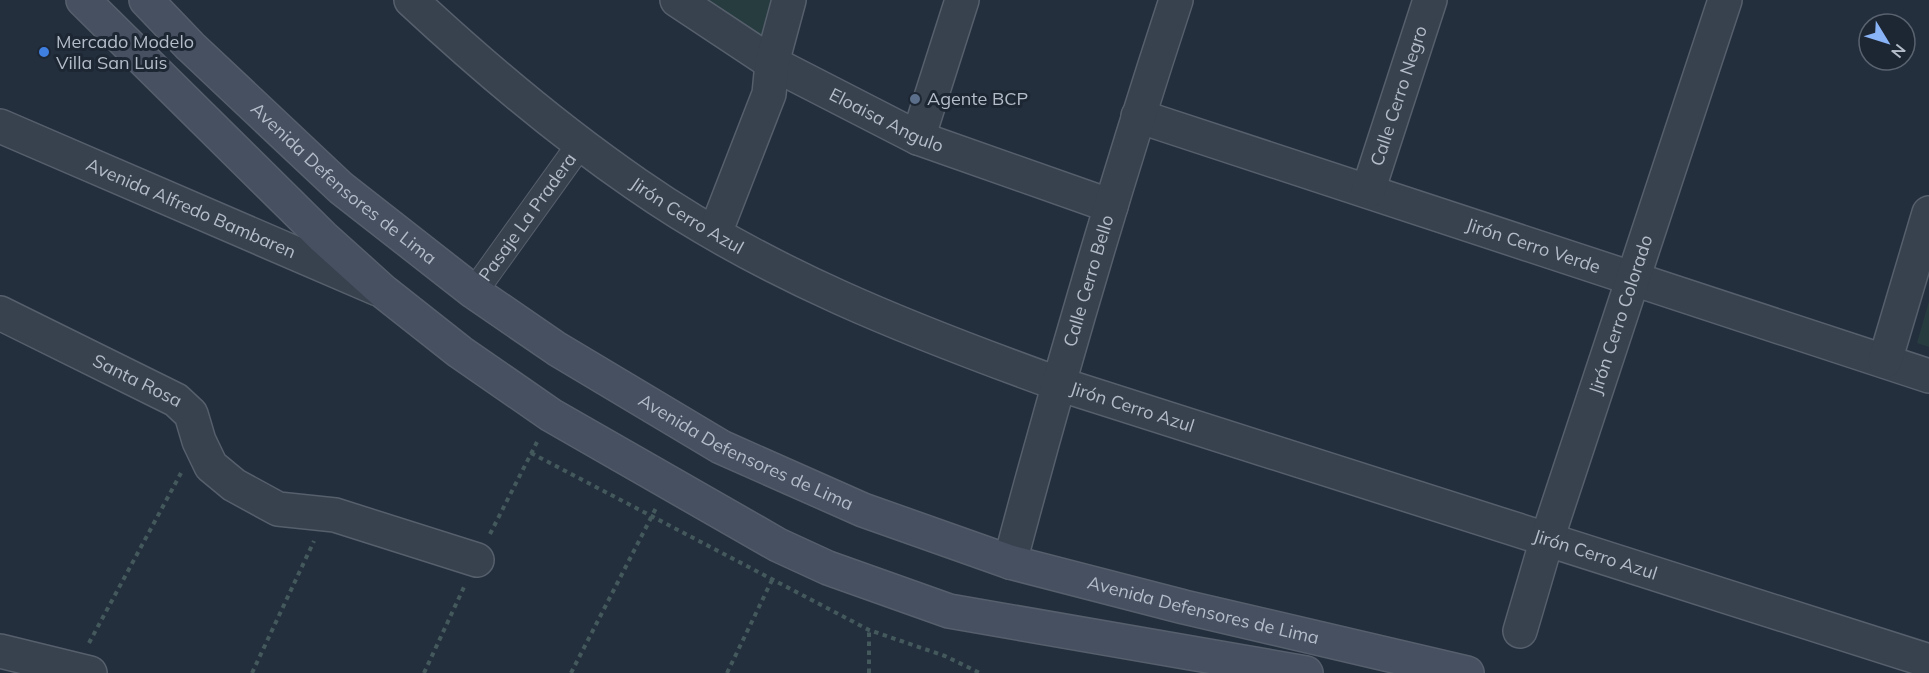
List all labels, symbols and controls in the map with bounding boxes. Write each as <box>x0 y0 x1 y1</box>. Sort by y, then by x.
north arrow <box>1857 12 1917 72</box>
street label: Calle Cerro Negro <box>1365 23 1432 169</box>
place label: Mercado Modelo Villa San Luis <box>56 30 194 74</box>
text: N <box>1887 40 1910 62</box>
marker: Mercado Modelo Villa San Luis <box>37 45 51 59</box>
street label: Eloaisa Angulo <box>826 82 947 157</box>
place label: Agente BCP <box>927 87 1028 110</box>
marker: Agente BCP <box>908 92 922 106</box>
street label: Avenida Defensores de Lima <box>246 97 441 269</box>
street label: Pasaje La Pradera <box>473 148 581 286</box>
street label: Avenida Alfredo Bambaren <box>83 153 300 263</box>
street label: Jirón Cerro Azul <box>626 172 748 259</box>
street label: Calle Cerro Bello <box>1058 212 1119 349</box>
street label: Jirón Cerro Verde <box>1463 213 1603 278</box>
street label: Jirón Cerro Colorado <box>1584 232 1658 397</box>
street label: Santa Rosa <box>89 349 186 412</box>
street label: Jirón Cerro Azul <box>1067 376 1197 437</box>
street label: Avenida Defensores de Lima <box>634 388 857 515</box>
street label: Jirón Cerro Azul <box>1531 524 1660 585</box>
street label: Avenida Defensores de Lima <box>1085 570 1321 649</box>

